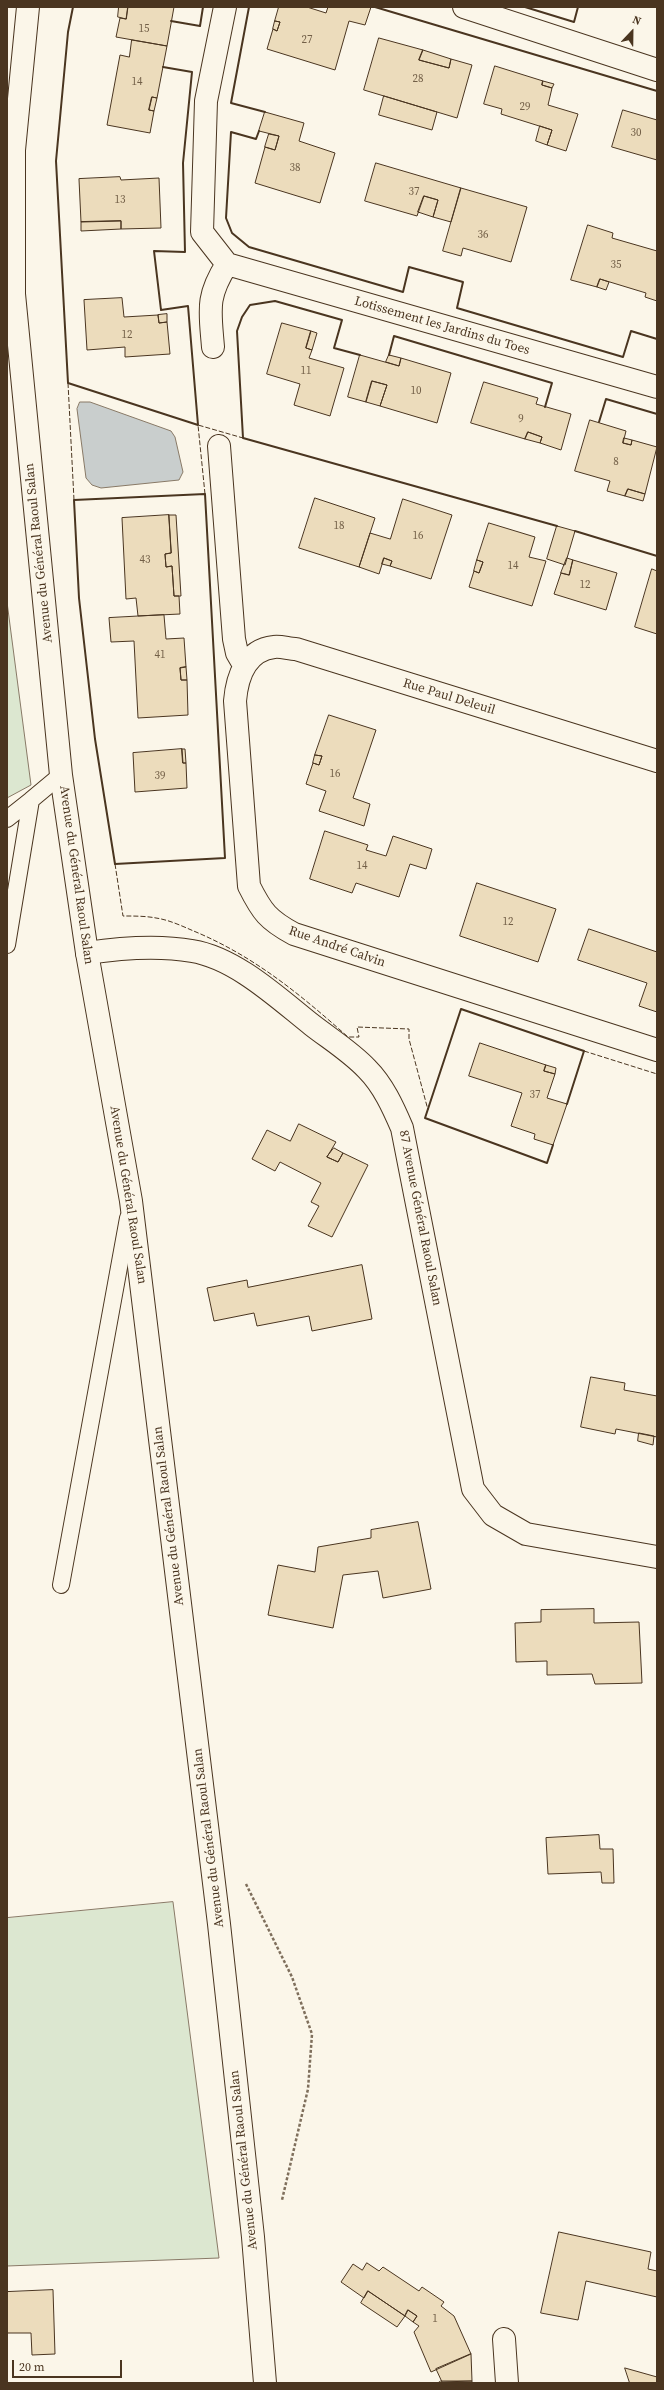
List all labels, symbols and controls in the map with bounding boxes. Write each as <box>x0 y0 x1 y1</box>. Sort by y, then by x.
north arrow <box>612 12 652 52</box>
text: N <box>630 12 643 29</box>
house number: 15 <box>139 22 149 36</box>
house number: 27 <box>302 33 312 47</box>
house number: 28 <box>413 72 423 86</box>
house number: 14 <box>132 75 142 89</box>
house number: 29 <box>520 100 530 114</box>
house number: 30 <box>631 126 641 140</box>
house number: 38 <box>290 161 300 175</box>
house number: 37 <box>409 185 419 199</box>
house number: 13 <box>115 193 125 207</box>
house number: 36 <box>478 228 488 242</box>
house number: 35 <box>611 258 621 272</box>
street label: Lotissement les Jardins du Toes <box>352 293 532 359</box>
house number: 12 <box>122 328 132 342</box>
house number: 11 <box>301 364 311 378</box>
house number: 10 <box>411 384 421 398</box>
house number: 9 <box>518 412 524 426</box>
house number: 8 <box>613 455 619 469</box>
street label: Avenue du Général Raoul Salan <box>22 462 56 644</box>
house number: 18 <box>334 519 344 533</box>
house number: 16 <box>413 529 423 543</box>
house number: 43 <box>140 553 150 567</box>
house number: 14 <box>508 559 518 573</box>
house number: 12 <box>580 578 590 592</box>
house number: 41 <box>155 648 165 662</box>
street label: Rue Paul Deleuil <box>401 676 497 718</box>
house number: 16 <box>330 767 340 781</box>
house number: 39 <box>155 769 165 783</box>
street label: Avenue du Général Raoul Salan <box>56 785 96 965</box>
house number: 14 <box>357 859 367 873</box>
house number: 12 <box>503 915 513 929</box>
street label: Rue André Calvin <box>287 923 387 971</box>
house number: 37 <box>530 1088 540 1102</box>
street label: Avenue du Général Raoul Salan <box>106 1105 150 1285</box>
street label: 87 Avenue Général Raoul Salan <box>395 1129 445 1307</box>
street label: Avenue du Général Raoul Salan <box>150 1425 188 1607</box>
street label: Avenue du Général Raoul Salan <box>190 1747 228 1929</box>
street label: Avenue du Général Raoul Salan <box>227 2069 261 2251</box>
house number: 1 <box>432 2312 438 2326</box>
scale bar <box>14 2352 124 2378</box>
text: 20 m <box>19 2359 45 2375</box>

